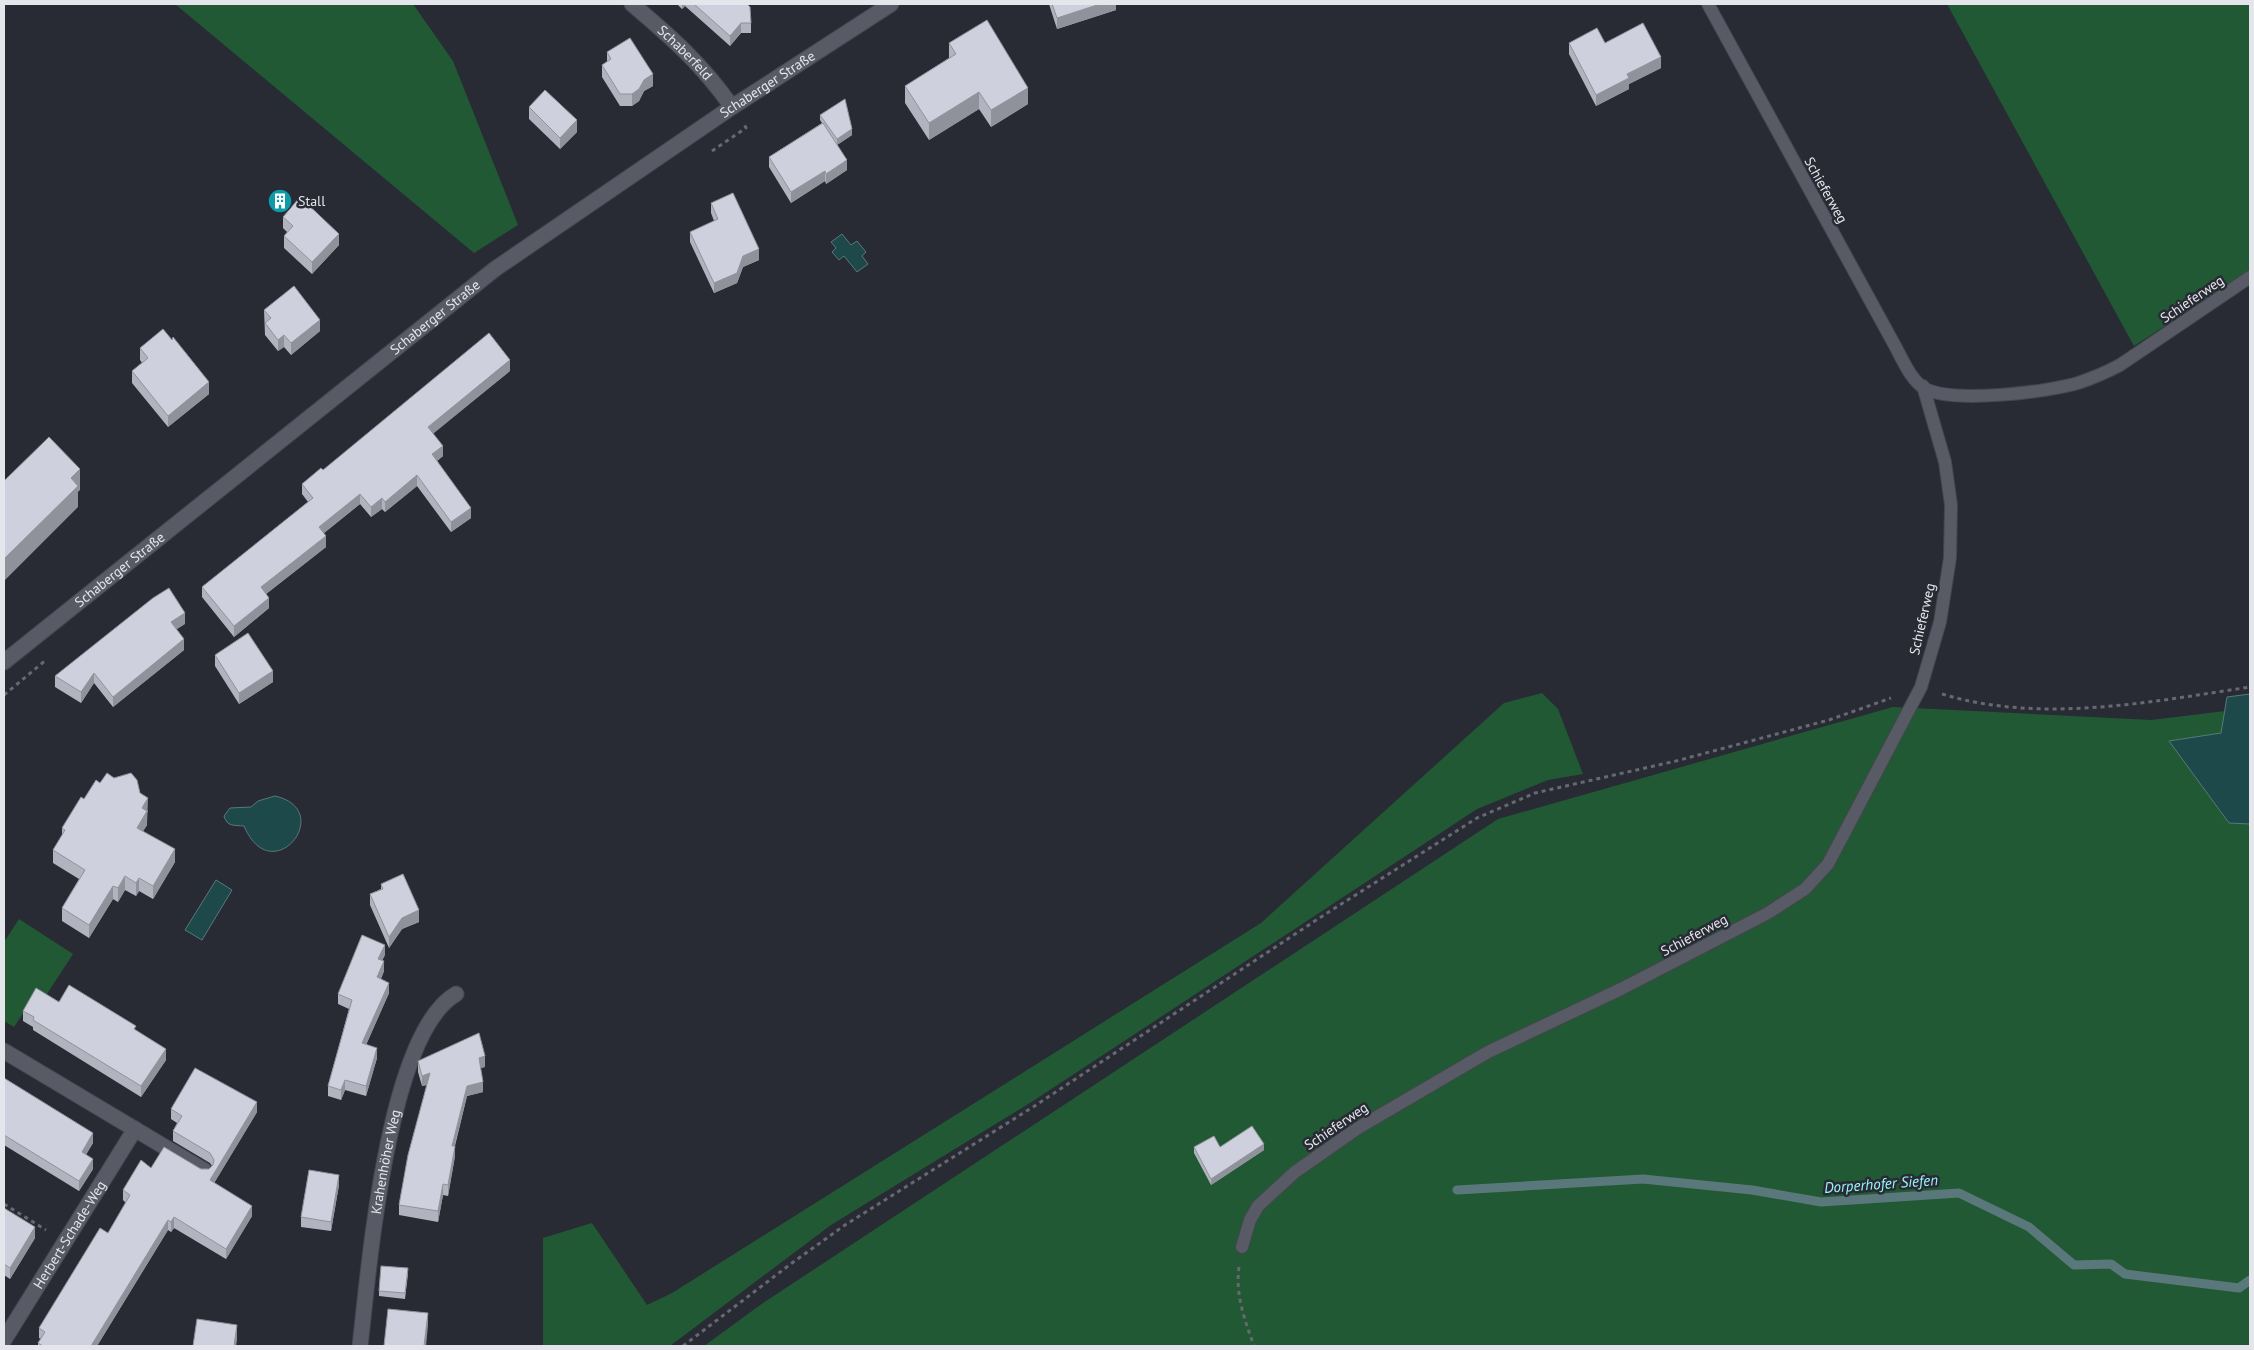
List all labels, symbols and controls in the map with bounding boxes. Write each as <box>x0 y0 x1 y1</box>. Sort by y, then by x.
street label: Schaberfeld <box>654 21 717 84</box>
street label: Schaberger Straße <box>716 47 818 122</box>
street label: Schieferweg <box>1800 154 1852 226</box>
building icon: Stall <box>267 188 293 214</box>
place label: Stall <box>298 192 325 210</box>
street label: Schieferweg <box>2157 271 2227 327</box>
street label: Schaberger Straße <box>386 276 484 359</box>
street label: Schaberger Straße <box>71 528 168 611</box>
street label: Schieferweg <box>1905 581 1939 657</box>
street label: Schieferweg <box>1658 910 1730 960</box>
street label: Schieferweg <box>1301 1098 1371 1154</box>
street label: Krahenhöher Weg <box>367 1108 405 1215</box>
water label: Dorperhofer Siefen <box>1823 1170 1939 1197</box>
street label: Herbert-Schade-Weg <box>29 1177 110 1292</box>

